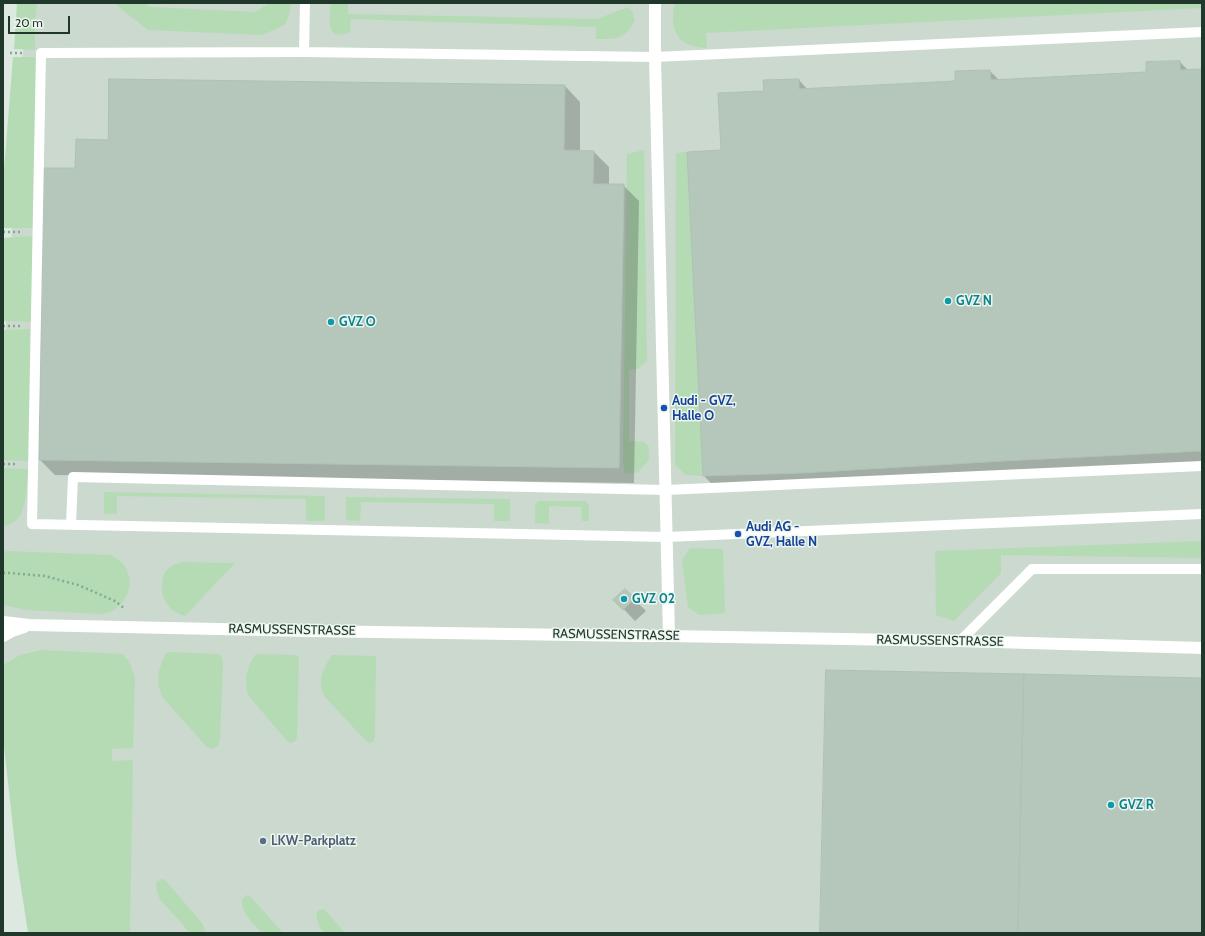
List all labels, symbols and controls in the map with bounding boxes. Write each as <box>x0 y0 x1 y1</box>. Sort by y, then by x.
scale bar <box>10 8 72 34</box>
text: 20 m <box>15 15 43 30</box>
place label: GVZ N <box>956 293 992 309</box>
marker: GVZ N <box>943 296 953 306</box>
place label: GVZ O <box>339 314 376 330</box>
marker: GVZ O <box>326 317 336 327</box>
place label: Audi - GVZ, Halle O <box>672 393 736 424</box>
marker: Audi - GVZ, Halle O <box>659 403 669 413</box>
place label: Audi AG - GVZ, Halle N <box>746 519 817 550</box>
marker: Audi AG - GVZ, Halle N <box>733 529 743 539</box>
place label: GVZ 02 <box>632 591 675 607</box>
marker: GVZ 02 <box>619 594 629 604</box>
street label: RASMUSSENSTRASSE <box>228 621 356 639</box>
street label: RASMUSSENSTRASSE <box>552 626 680 644</box>
street label: RASMUSSENSTRASSE <box>876 632 1004 650</box>
place label: GVZ R <box>1119 797 1154 813</box>
marker: GVZ R <box>1106 800 1116 810</box>
place label: LKW-Parkplatz <box>271 833 356 849</box>
marker: LKW-Parkplatz <box>258 836 268 846</box>

